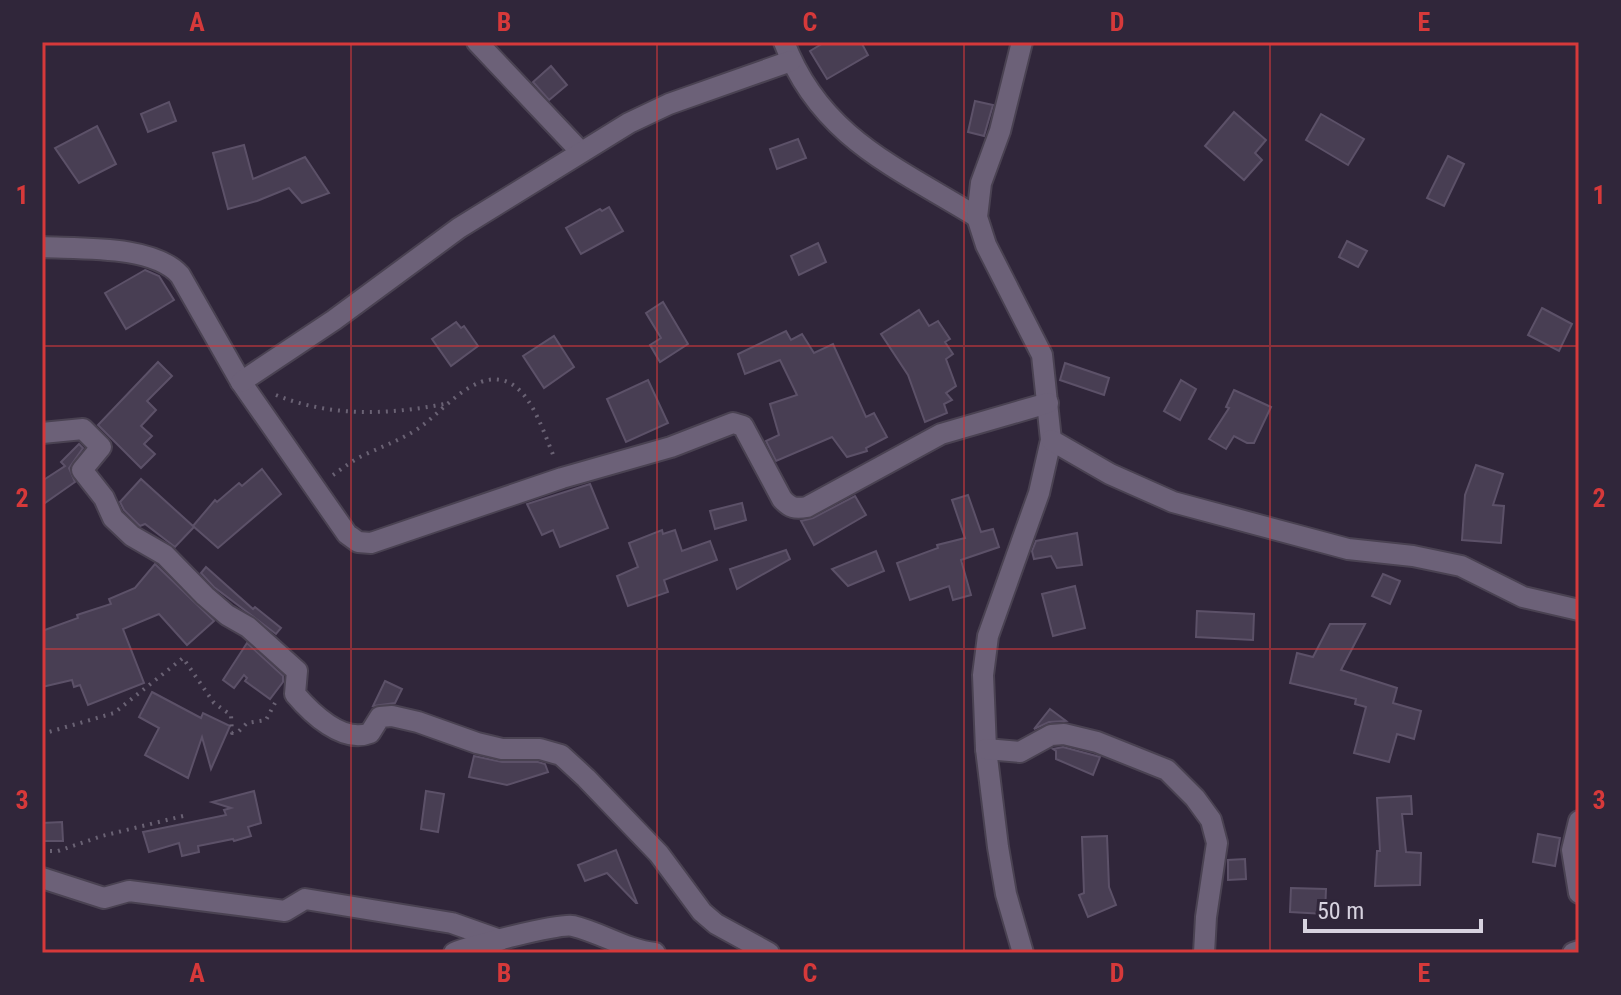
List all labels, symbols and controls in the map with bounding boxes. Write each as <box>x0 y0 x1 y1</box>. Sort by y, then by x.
text: A <box>189 7 205 37</box>
text: B <box>497 7 511 37</box>
text: C <box>803 7 818 37</box>
text: D <box>1110 7 1124 37</box>
text: E <box>1418 7 1431 37</box>
text: 1 <box>15 180 29 210</box>
text: 1 <box>1592 180 1606 210</box>
text: 2 <box>15 483 29 513</box>
text: 2 <box>1592 483 1606 513</box>
text: 3 <box>15 785 29 815</box>
text: 3 <box>1592 785 1606 815</box>
scale bar <box>1305 883 1481 933</box>
text: 50 m <box>1317 897 1364 925</box>
text: A <box>189 958 205 988</box>
text: B <box>497 958 511 988</box>
text: C <box>803 958 818 988</box>
text: D <box>1110 958 1124 988</box>
text: E <box>1418 958 1431 988</box>

